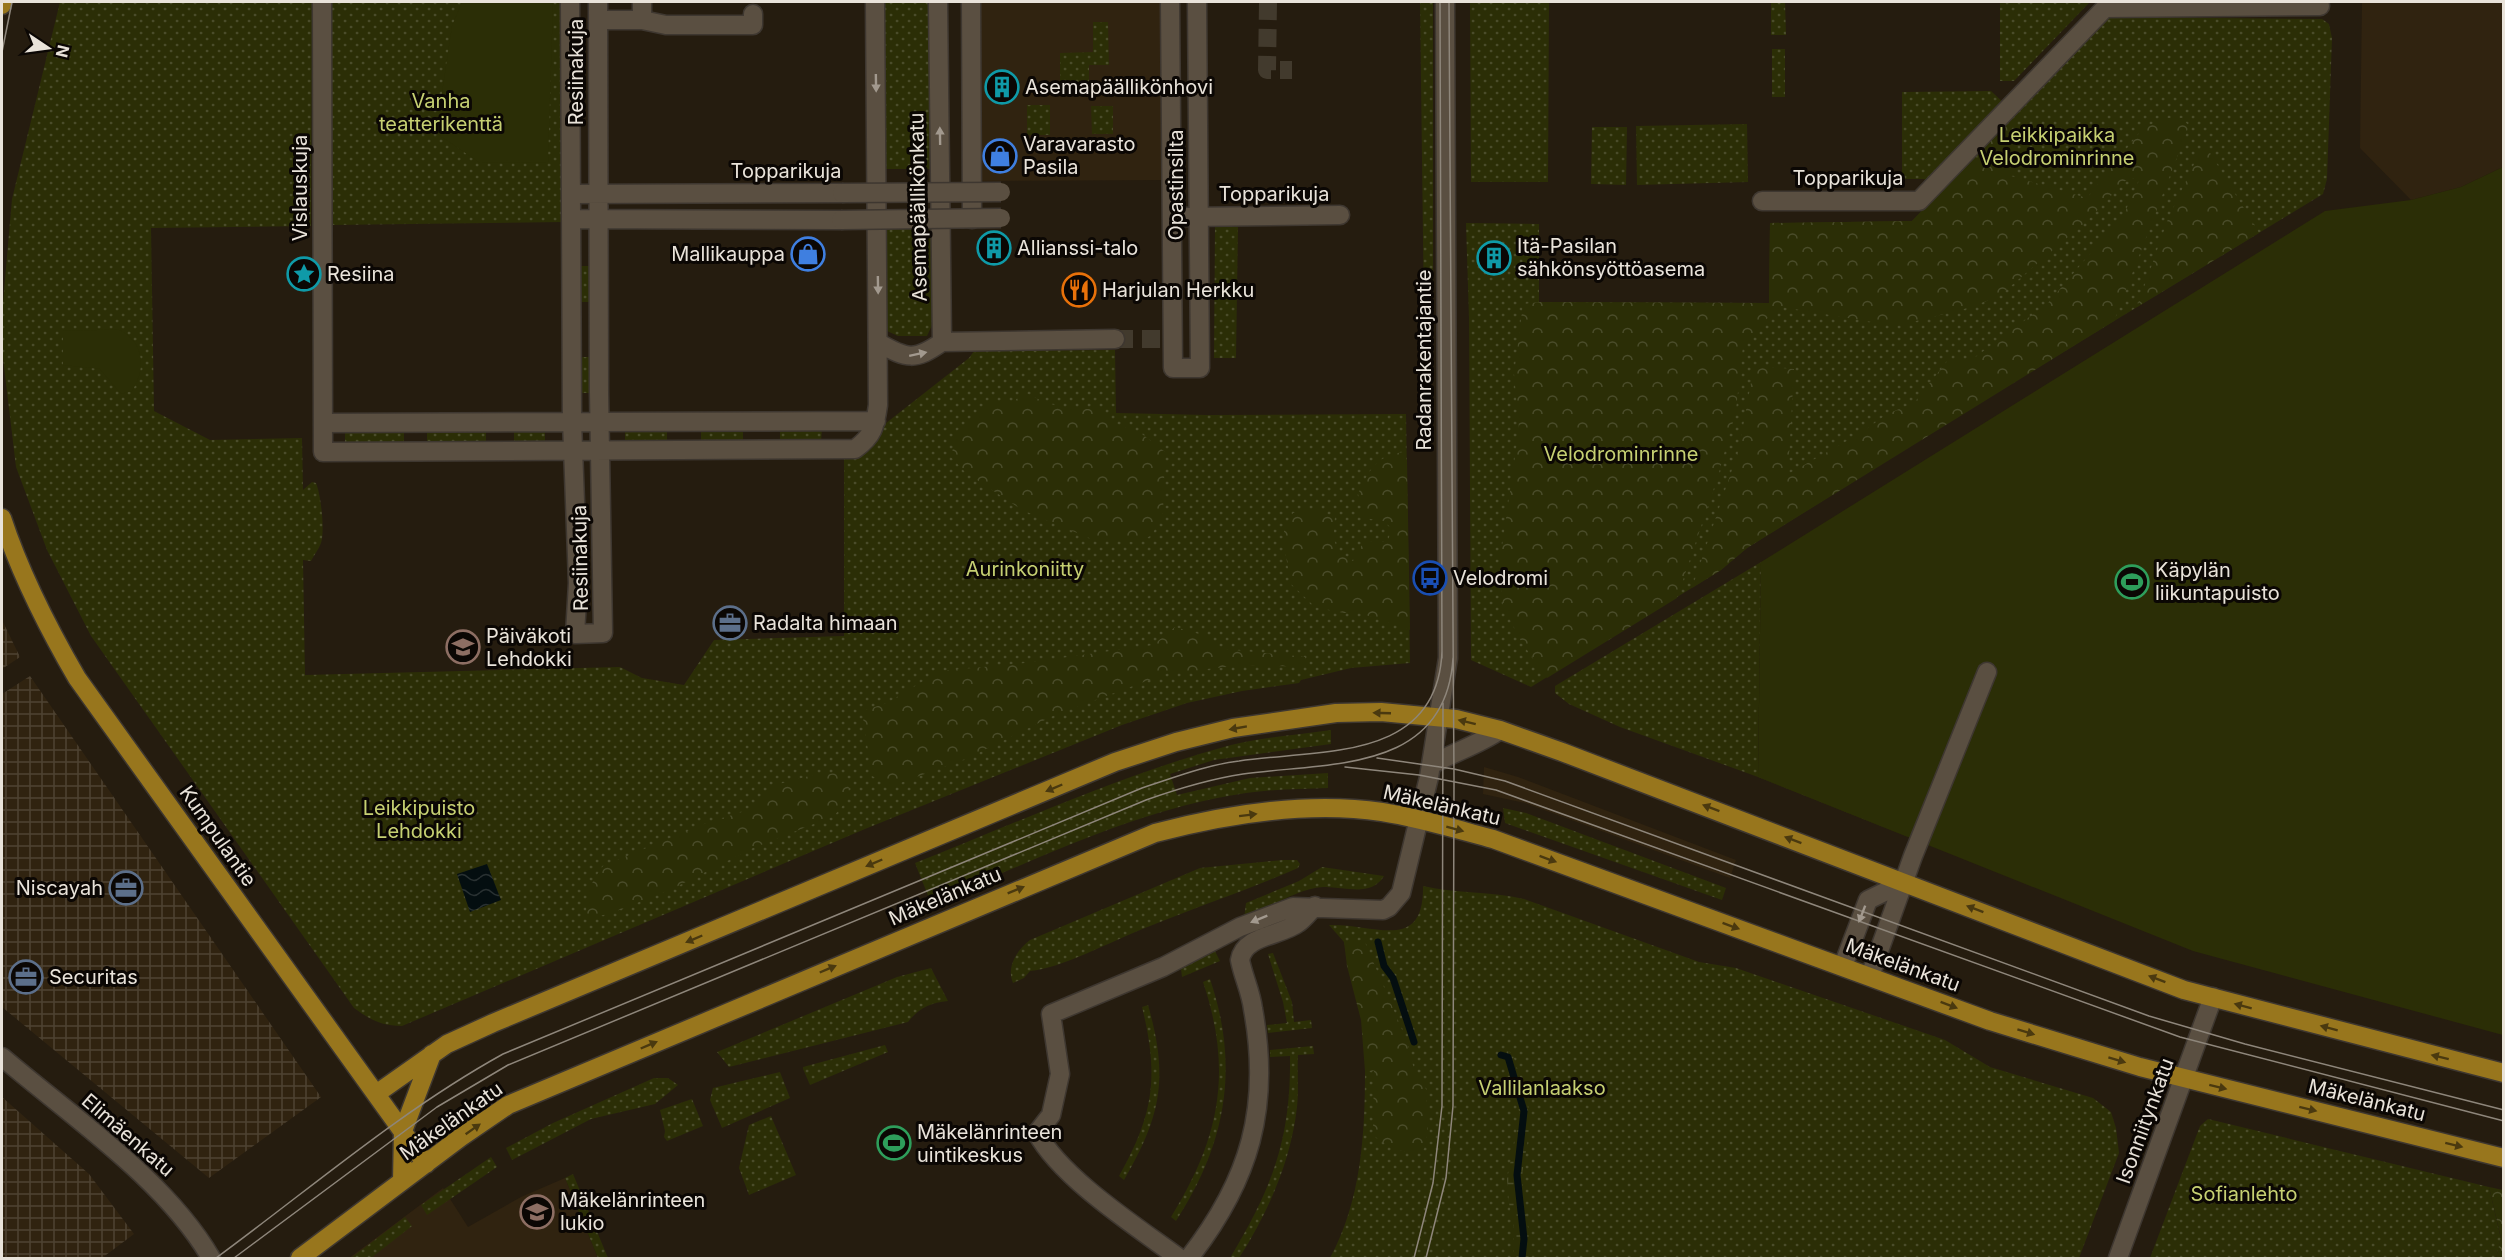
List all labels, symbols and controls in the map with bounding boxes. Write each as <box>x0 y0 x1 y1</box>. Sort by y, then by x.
north arrow <box>18 18 78 78</box>
street label: Resiinakuja <box>564 19 588 125</box>
text: N <box>51 43 74 60</box>
building icon: Asemapäällikönhovi <box>984 69 1020 105</box>
one-way arrow <box>871 74 881 93</box>
place label: Asemapäällikönhovi <box>1025 75 1213 99</box>
park label: Vanha teatterikenttä <box>379 89 503 136</box>
street label: Asemapäällikönkatu <box>904 112 932 302</box>
park label: Leikkipaikka Velodrominrinne <box>1980 123 2134 170</box>
one-way arrow <box>935 127 945 146</box>
street label: Opastinsilta <box>1164 129 1188 241</box>
place label: Varavarasto Pasila <box>1023 132 1136 179</box>
street label: Vislauskuja <box>288 135 312 241</box>
shop icon: Varavarasto Pasila <box>982 138 1018 174</box>
street label: Topparikuja <box>731 159 841 183</box>
street label: Topparikuja <box>1793 166 1903 190</box>
street label: Topparikuja <box>1219 182 1329 206</box>
building icon: Allianssi-talo <box>976 230 1012 266</box>
place label: Itä-Pasilan sähkönsyöttöasema <box>1517 234 1705 281</box>
shop icon: Mallikauppa <box>790 236 826 272</box>
place label: Allianssi-talo <box>1017 236 1138 260</box>
building icon: Itä-Pasilan sähkönsyöttöasema <box>1476 240 1512 276</box>
place label: Mallikauppa <box>671 242 785 266</box>
place icon: Resiina <box>286 256 322 292</box>
place label: Resiina <box>327 262 395 286</box>
street label: Radanrakentajantie <box>1412 270 1436 450</box>
restaurant icon: Harjulan Herkku <box>1061 272 1097 308</box>
one-way arrow <box>873 275 883 294</box>
place label: Harjulan Herkku <box>1102 278 1254 302</box>
one-way arrow <box>909 349 928 358</box>
park label: Velodrominrinne <box>1544 442 1698 466</box>
street label: Resiinakuja <box>567 505 593 611</box>
park label: Aurinkoniitty <box>966 557 1084 581</box>
place label: Käpylän liikuntapuisto <box>2155 558 2280 605</box>
bus stop icon: Velodromi <box>1412 560 1448 596</box>
sports icon: Käpylän liikuntapuisto <box>2114 564 2150 600</box>
place label: Velodromi <box>1453 566 1548 590</box>
office icon: Radalta himaan <box>712 605 748 641</box>
place label: Radalta himaan <box>753 611 898 635</box>
place label: Päiväkoti Lehdokki <box>486 624 572 671</box>
school or university icon: Päiväkoti Lehdokki <box>445 629 481 665</box>
one-way arrow <box>1372 708 1391 718</box>
one-way arrow <box>1457 716 1476 726</box>
one-way arrow <box>1229 723 1248 732</box>
street label: Mäkelänkatu <box>1381 780 1503 830</box>
street label: Kumpulantie <box>175 781 261 891</box>
one-way arrow <box>1044 783 1062 793</box>
park label: Leikkipuisto Lehdokki <box>363 796 475 843</box>
one-way arrow <box>1702 803 1720 812</box>
one-way arrow <box>1239 810 1258 819</box>
one-way arrow <box>1446 824 1465 834</box>
one-way arrow <box>1784 835 1802 844</box>
one-way arrow <box>1539 855 1557 865</box>
one-way arrow <box>864 858 882 868</box>
street label: Mäkelänkatu <box>885 862 1005 930</box>
office icon: Niscayah <box>108 870 144 906</box>
place label: Niscayah <box>16 876 103 900</box>
one-way arrow <box>1008 885 1026 895</box>
one-way arrow <box>1966 904 1984 914</box>
one-way arrow <box>1857 906 1867 924</box>
one-way arrow <box>1250 915 1268 924</box>
one-way arrow <box>1722 921 1740 931</box>
street label: Mäkelänkatu <box>1843 933 1963 997</box>
one-way arrow <box>685 935 703 944</box>
office icon: Securitas <box>8 959 44 995</box>
one-way arrow <box>820 964 838 974</box>
place label: Securitas <box>49 965 138 989</box>
one-way arrow <box>2148 974 2166 983</box>
one-way arrow <box>2234 1000 2252 1010</box>
one-way arrow <box>1940 1001 1958 1011</box>
one-way arrow <box>2320 1023 2338 1033</box>
one-way arrow <box>2017 1028 2035 1037</box>
one-way arrow <box>640 1040 658 1050</box>
one-way arrow <box>2431 1052 2449 1061</box>
street label: Isonniitynkatu <box>2111 1055 2179 1187</box>
one-way arrow <box>2108 1056 2126 1065</box>
street label: Mäkelänkatu <box>2306 1074 2428 1126</box>
park label: Vallilanlaakso <box>1478 1076 1606 1100</box>
street label: Mäkelänkatu <box>395 1077 507 1165</box>
one-way arrow <box>2209 1082 2227 1092</box>
street label: Elimäenkatu <box>77 1088 179 1182</box>
one-way arrow <box>2299 1105 2317 1115</box>
place label: Mäkelänrinteen uintikeskus <box>917 1120 1062 1167</box>
one-way arrow <box>465 1123 481 1135</box>
sports icon: Mäkelänrinteen uintikeskus <box>876 1125 912 1161</box>
one-way arrow <box>2445 1141 2463 1151</box>
park label: Sofianlehto <box>2191 1182 2297 1206</box>
place label: Mäkelänrinteen lukio <box>560 1188 705 1235</box>
school or university icon: Mäkelänrinteen lukio <box>519 1194 555 1230</box>

